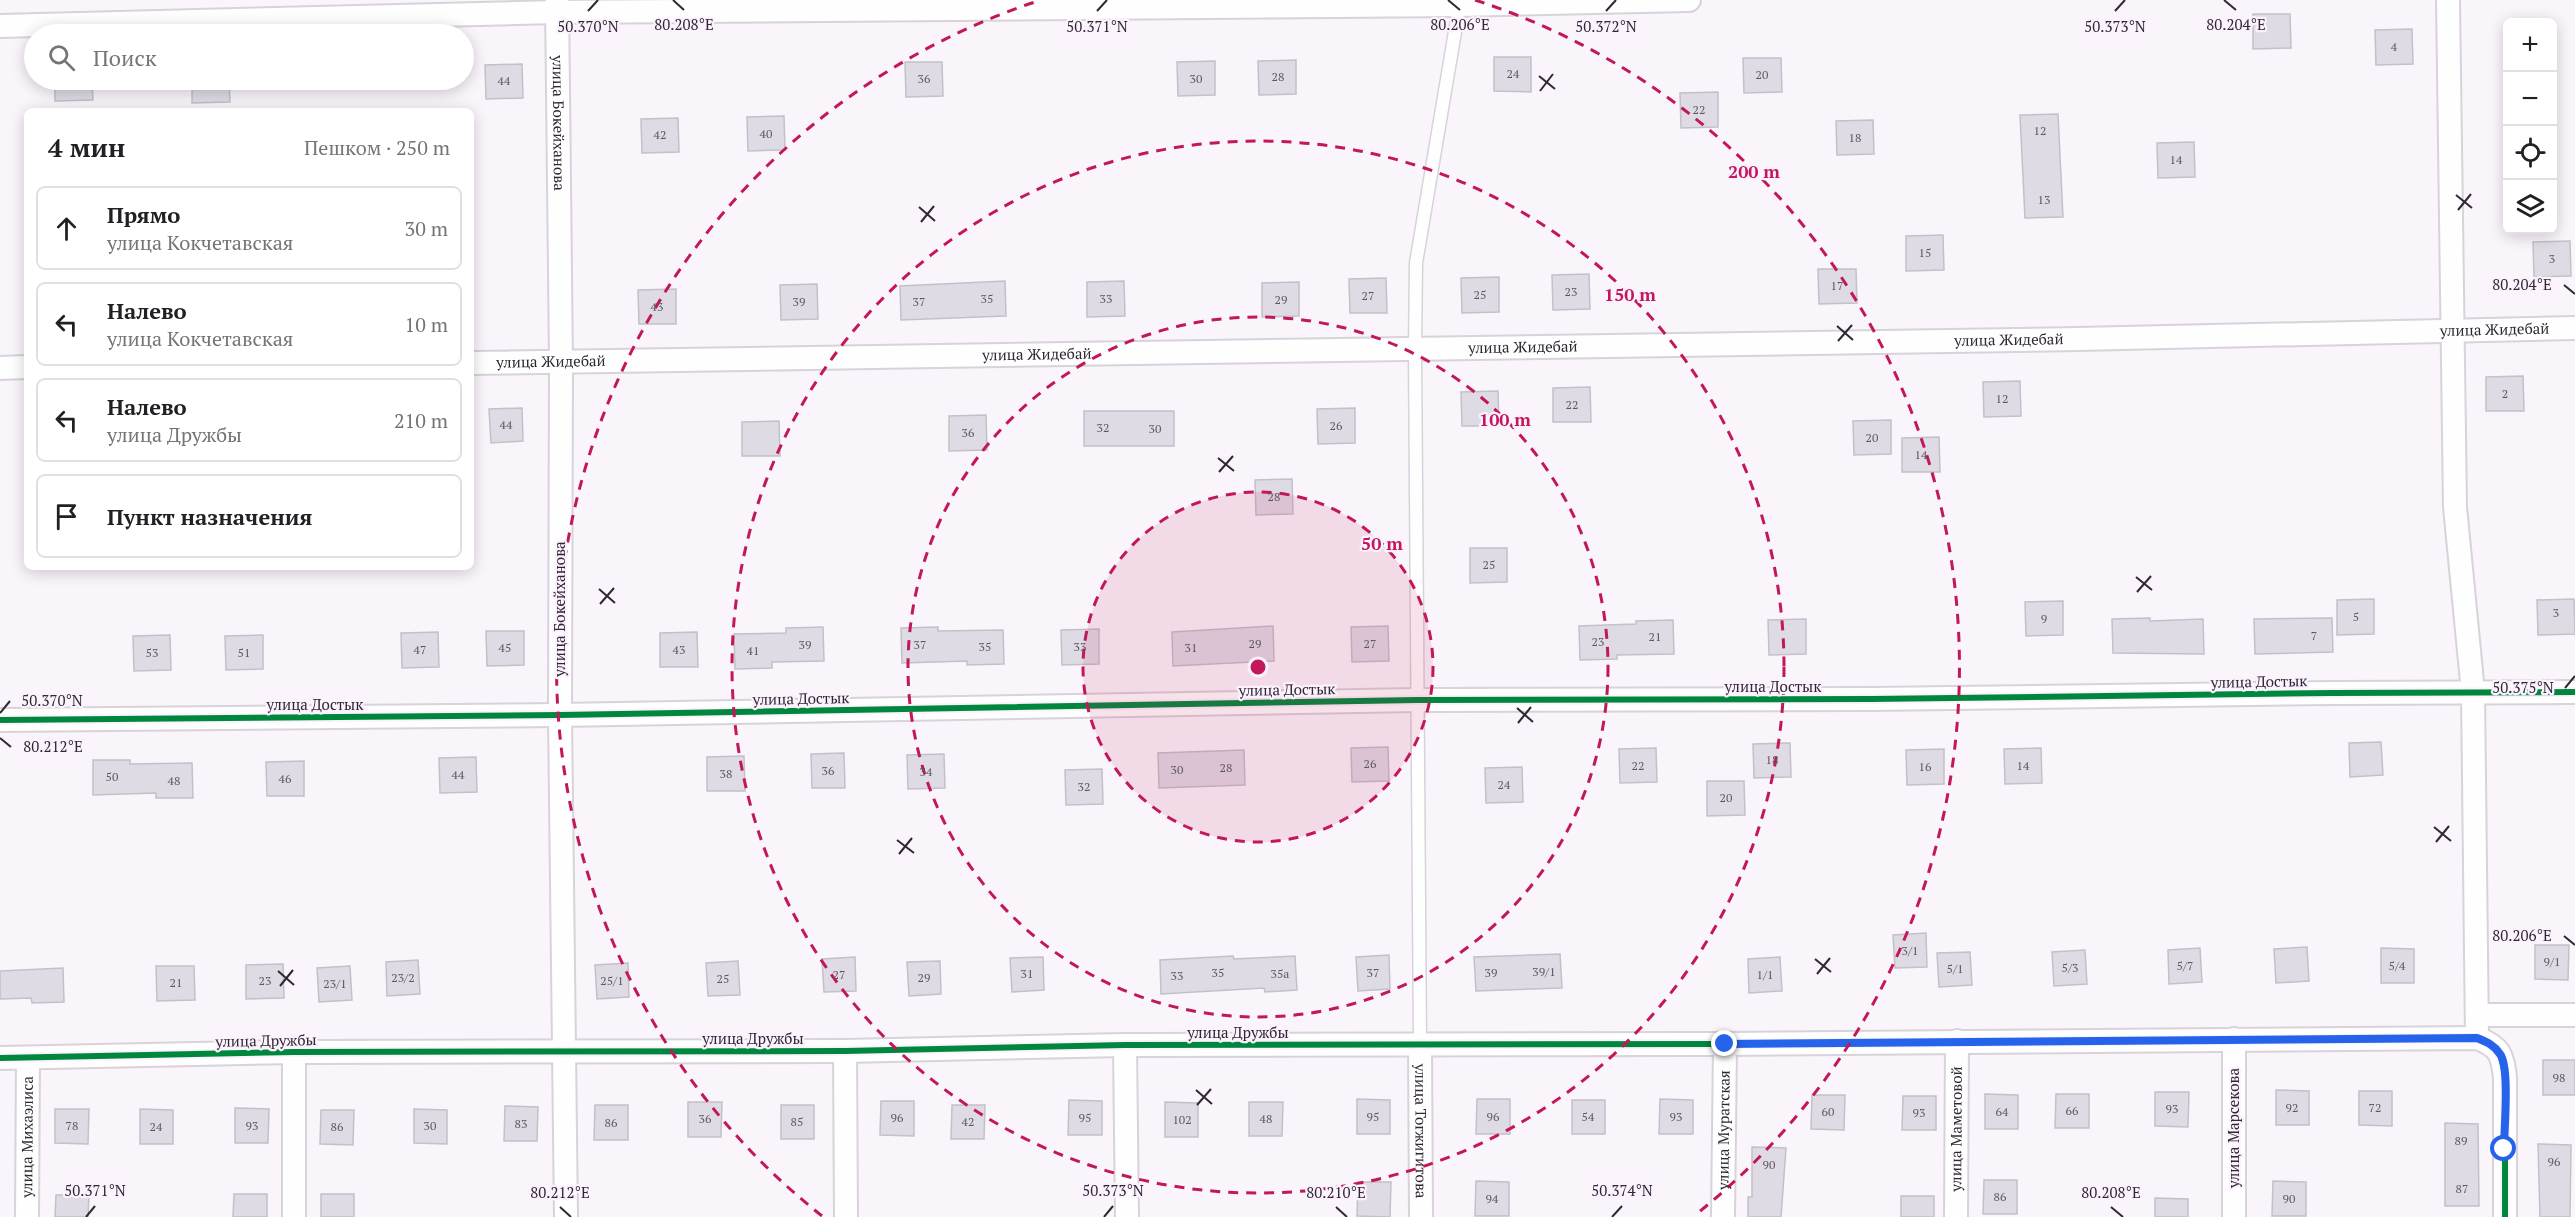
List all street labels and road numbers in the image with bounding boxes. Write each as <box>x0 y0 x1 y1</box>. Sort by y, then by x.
street label: улица Бокейханова <box>549 54 570 191</box>
street label: улица Жидебай <box>2439 318 2550 340</box>
street label: улица Жидебай <box>1953 328 2064 350</box>
street label: улица Жидебай <box>1467 335 1578 357</box>
street label: улица Жидебай <box>981 343 1092 364</box>
street label: улица Жидебай <box>495 350 606 372</box>
street label: улица Бокейханова <box>549 541 569 678</box>
street label: улица Достык <box>2209 670 2308 692</box>
street label: улица Достык <box>1724 676 1822 696</box>
street label: улица Достык <box>1237 678 1336 700</box>
street label: улица Достык <box>751 687 850 709</box>
street label: улица Достык <box>266 694 364 714</box>
street label: улица Дружбы <box>1186 1022 1289 1042</box>
street label: улица Дружбы <box>701 1028 804 1048</box>
street label: улица Дружбы <box>214 1029 317 1051</box>
street label: улица Тогжигитова <box>1411 1063 1432 1199</box>
street label: улица Маметовой <box>1945 1066 1966 1193</box>
street label: улица Марсекова <box>2223 1068 2243 1189</box>
street label: улица Муратская <box>1712 1070 1734 1191</box>
street label: улица Михаэлиса <box>16 1076 37 1199</box>

